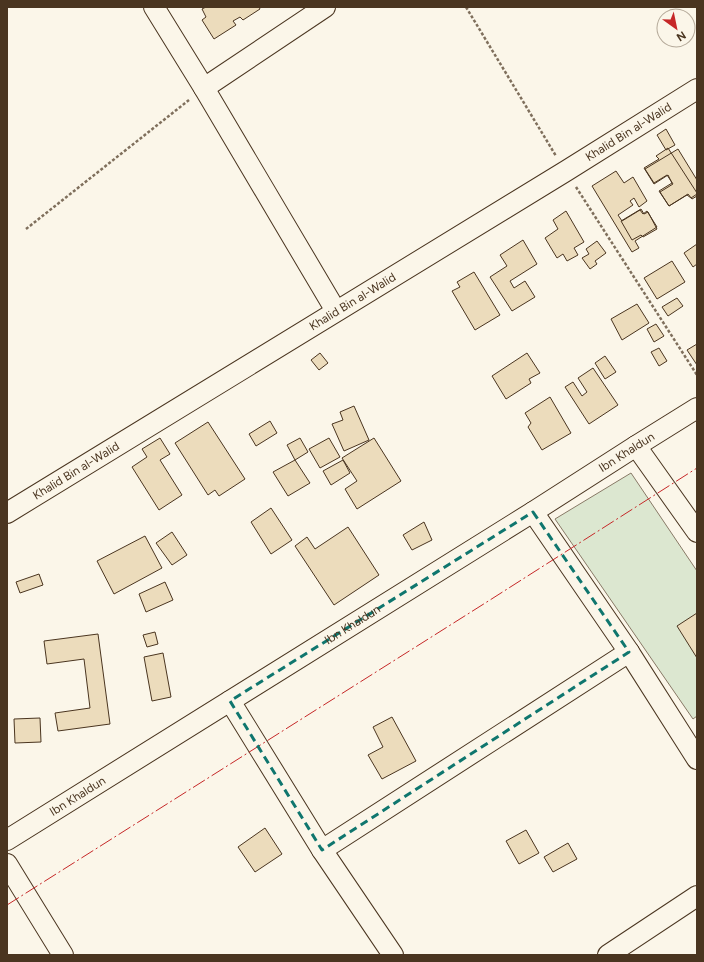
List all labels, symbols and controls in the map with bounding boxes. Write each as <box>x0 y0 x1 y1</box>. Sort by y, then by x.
north arrow <box>656 8 696 48</box>
text: N <box>674 28 688 44</box>
street label: Khalid Bin al-Walid <box>583 100 674 164</box>
street label: Khalid Bin al-Walid <box>307 270 398 333</box>
street label: Ibn Khaldun <box>596 429 657 475</box>
street label: Khalid Bin al-Walid <box>30 439 122 502</box>
street label: Ibn Khaldun <box>322 602 383 647</box>
street label: Ibn Khaldun <box>47 773 108 819</box>

